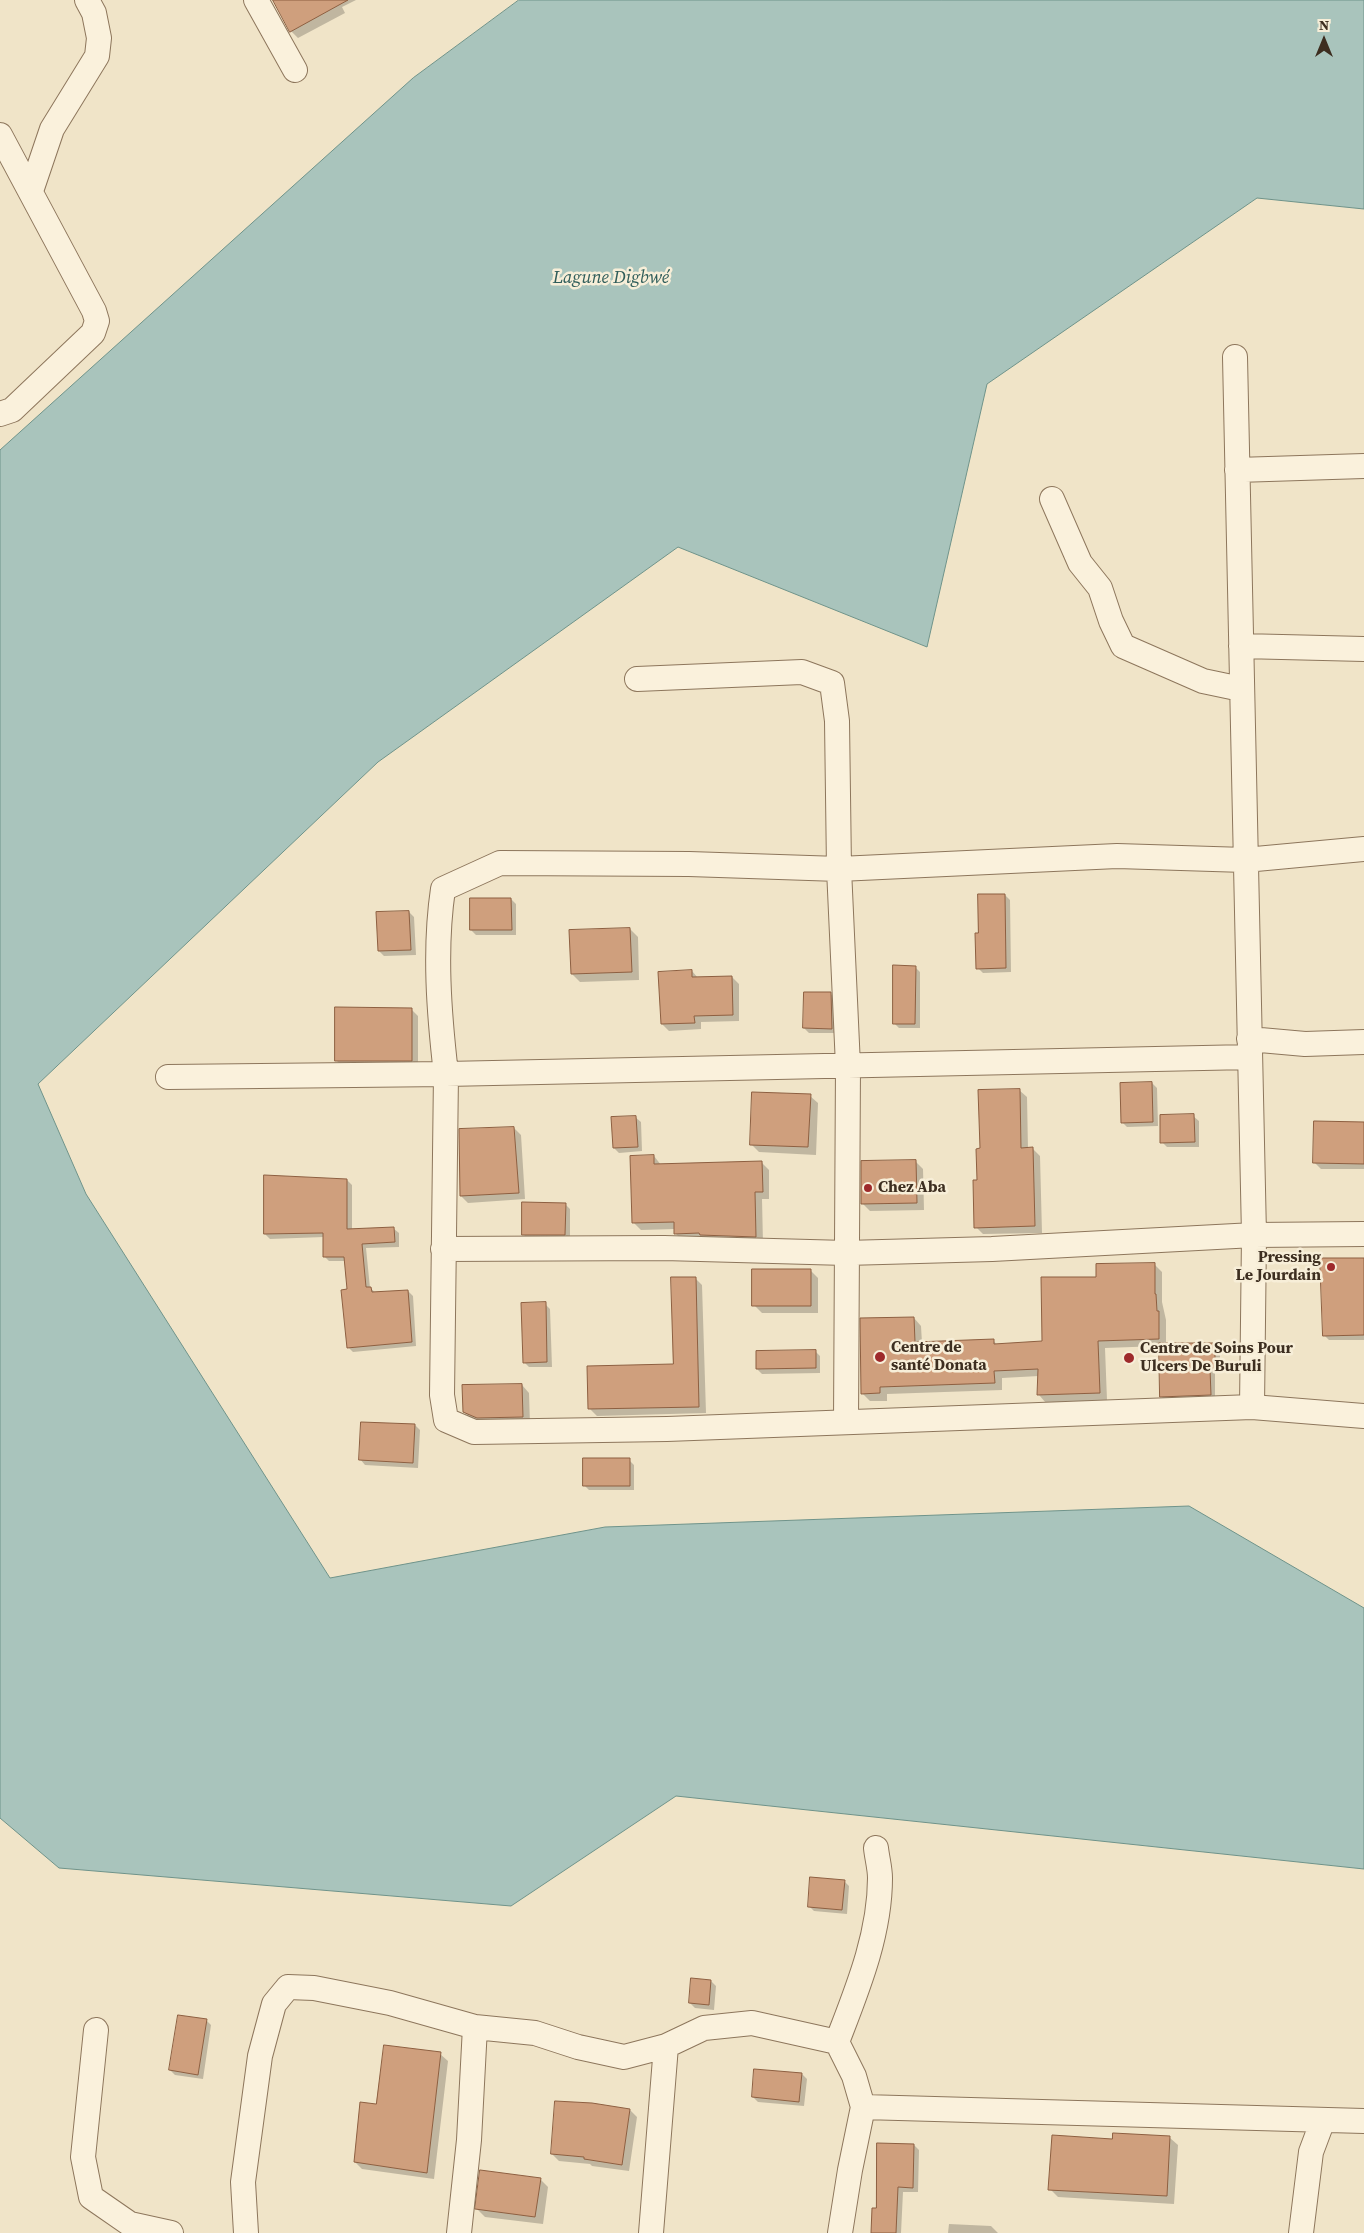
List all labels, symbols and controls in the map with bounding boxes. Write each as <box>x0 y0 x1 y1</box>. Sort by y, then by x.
north arrow <box>1299 15 1349 65</box>
text: N <box>1319 15 1329 35</box>
water label: Lagune Digbwé <box>553 267 669 289</box>
place label: Chez Aba <box>878 1178 946 1198</box>
marker: Chez Aba <box>862 1182 874 1194</box>
place label: Pressing Le Jourdain <box>1235 1248 1321 1286</box>
marker: Pressing Le Jourdain <box>1325 1261 1337 1273</box>
place label: Centre de santé Donata <box>891 1338 987 1376</box>
place label: Centre de Soins Pour Ulcers De Buruli <box>1140 1339 1293 1377</box>
marker: Centre de santé Donata <box>873 1350 887 1364</box>
marker: Centre de Soins Pour Ulcers De Buruli <box>1122 1351 1136 1365</box>

